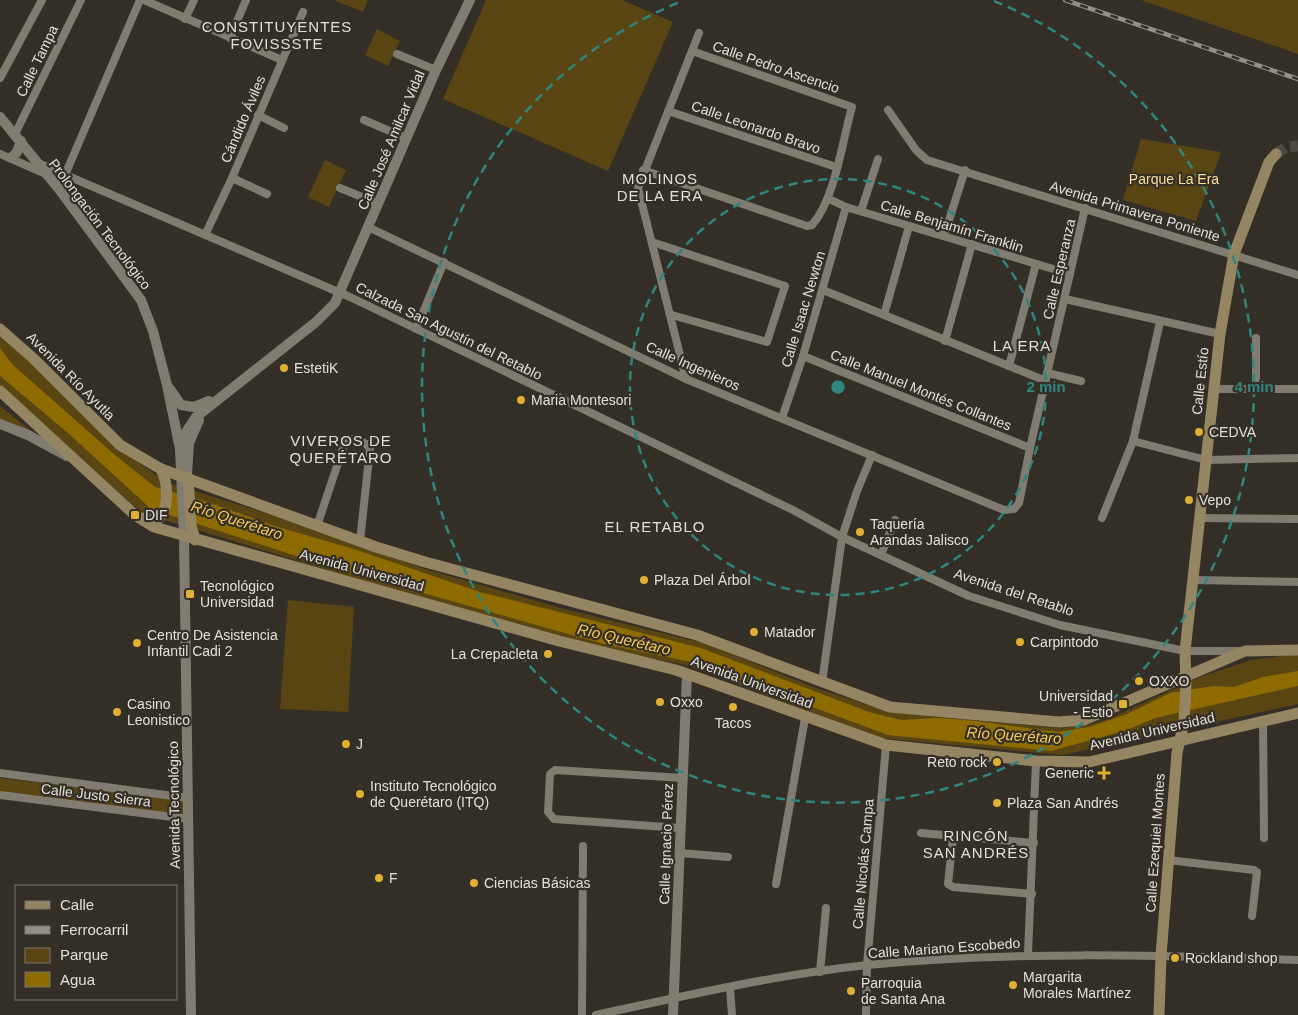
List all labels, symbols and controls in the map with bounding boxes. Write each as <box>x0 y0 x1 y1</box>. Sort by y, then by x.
district label: CONSTITUYENTES FOVISSSTE <box>202 18 352 52</box>
street label: Calle Tampa <box>13 22 61 99</box>
street label: Calle Pedro Ascencio <box>710 38 842 96</box>
street label: Calle José Amilcar Vidal <box>354 68 428 212</box>
street label: Cándido Áviles <box>217 73 269 165</box>
street label: Calle Leonardo Bravo <box>689 97 823 157</box>
street label: Prolongación Tecnológico <box>46 156 154 293</box>
district label: MOLINOS DE LA ERA <box>617 170 703 204</box>
park label: Parque La Era <box>1129 171 1219 187</box>
street label: Avenida Primavera Poniente <box>1048 177 1222 245</box>
street label: Calle Benjamín Franklin <box>879 197 1025 255</box>
street label: Calle Esperanza <box>1040 217 1078 321</box>
street label: Calle Isaac Newton <box>778 249 828 369</box>
street label: Calzada San Agustín del Retablo <box>353 279 545 383</box>
street label: Avenida Río Ayutla <box>24 329 118 423</box>
district label: LA ERA <box>993 337 1051 354</box>
street label: Calle Ingenieros <box>644 338 742 394</box>
street label: Calle Manuel Montés Collantes <box>828 346 1014 434</box>
street label: Calle Estío <box>1189 346 1212 416</box>
place label: EstetiK <box>294 360 339 376</box>
marker: EstetiK <box>278 362 290 374</box>
centre of rings <box>829 378 847 396</box>
text: 2 min <box>1026 378 1066 395</box>
text: 4 min <box>1234 378 1274 395</box>
place label: Maria Montesori <box>531 392 631 408</box>
marker: Maria Montesori <box>515 394 527 406</box>
place label: CEDVA <box>1209 424 1257 440</box>
marker: CEDVA <box>1193 426 1205 438</box>
district label: VIVEROS DE QUERÉTARO <box>290 432 392 466</box>
place label: Vepo <box>1199 492 1231 508</box>
marker: Vepo <box>1183 494 1195 506</box>
water label: Río Querétaro <box>189 497 285 543</box>
place label: DIF <box>145 507 168 523</box>
marker: DIF <box>129 509 141 521</box>
place label: Taquería Arandas Jalisco <box>870 516 969 548</box>
district label: EL RETABLO <box>605 518 705 535</box>
marker: Taquería Arandas Jalisco <box>854 526 866 538</box>
street label: Avenida Universidad <box>298 546 426 594</box>
street label: Avenida del Retablo <box>952 565 1076 619</box>
place label: Plaza Del Árbol <box>654 572 751 588</box>
marker: Plaza Del Árbol <box>638 574 650 586</box>
place label: Tecnológico Universidad <box>200 578 274 610</box>
marker: Tecnológico Universidad <box>184 588 196 600</box>
water label: Río Querétaro <box>576 620 672 658</box>
place label: Matador <box>764 624 816 640</box>
marker: Matador <box>748 626 760 638</box>
place label: Centro De Asistencia Infantil Cadi 2 <box>147 627 278 659</box>
place label: Carpintodo <box>1030 634 1099 650</box>
marker: Carpintodo <box>1014 636 1026 648</box>
marker: Centro De Asistencia Infantil Cadi 2 <box>131 637 143 649</box>
place label: La Crepacleta <box>451 646 538 662</box>
marker: La Crepacleta <box>542 648 554 660</box>
street label: Avenida Universidad <box>689 653 815 711</box>
place label: OXXO <box>1149 673 1190 689</box>
marker: OXXO <box>1133 675 1145 687</box>
place label: Universidad - Estio <box>1039 688 1113 720</box>
place label: Oxxo <box>670 694 703 710</box>
place label: Casino Leonistico <box>127 696 190 728</box>
marker: Oxxo <box>654 696 666 708</box>
marker: Universidad - Estio <box>1117 698 1129 710</box>
marker: Tacos <box>727 701 739 713</box>
marker: Casino Leonistico <box>111 706 123 718</box>
street label: Avenida Universidad <box>1088 709 1216 753</box>
place label: Tacos <box>715 715 751 731</box>
water label: Río Querétaro <box>966 723 1062 747</box>
place label: J <box>356 736 363 752</box>
marker: J <box>340 738 352 750</box>
street label: Avenida Tecnológico <box>165 741 183 869</box>
place label: Reto rock <box>927 754 988 770</box>
marker: Reto rock <box>991 756 1003 768</box>
place label: Generic <box>1045 765 1094 781</box>
marker: Generic <box>1098 767 1110 779</box>
street label: Calle Ezequiel Montes <box>1142 773 1168 913</box>
place label: Instituto Tecnológico de Querétaro (ITQ) <box>370 778 497 810</box>
street label: Calle Justo Sierra <box>40 780 152 810</box>
street label: Calle Ignacio Pérez <box>656 783 676 905</box>
marker: Instituto Tecnológico de Querétaro (ITQ) <box>354 788 366 800</box>
place label: Plaza San Andrés <box>1007 795 1118 811</box>
marker: Plaza San Andrés <box>991 797 1003 809</box>
street label: Calle Nicolás Campa <box>849 798 877 930</box>
district label: RINCÓN SAN ANDRÉS <box>923 827 1029 861</box>
place label: F <box>389 870 398 886</box>
marker: F <box>373 872 385 884</box>
place label: Ciencias Básicas <box>484 875 591 891</box>
marker: Ciencias Básicas <box>468 877 480 889</box>
legend <box>15 885 178 1000</box>
text: Calle <box>60 896 94 913</box>
text: Ferrocarril <box>60 921 128 938</box>
street label: Calle Mariano Escobedo <box>867 935 1021 961</box>
text: Parque <box>60 946 108 963</box>
place label: Rockland shop <box>1185 950 1278 966</box>
marker: Rockland shop <box>1169 952 1181 964</box>
place label: Margarita Morales Martínez <box>1023 969 1131 1001</box>
text: Agua <box>60 971 96 988</box>
place label: Parroquia de Santa Ana <box>861 975 945 1007</box>
marker: Margarita Morales Martínez <box>1007 979 1019 991</box>
marker: Parroquia de Santa Ana <box>845 985 857 997</box>

